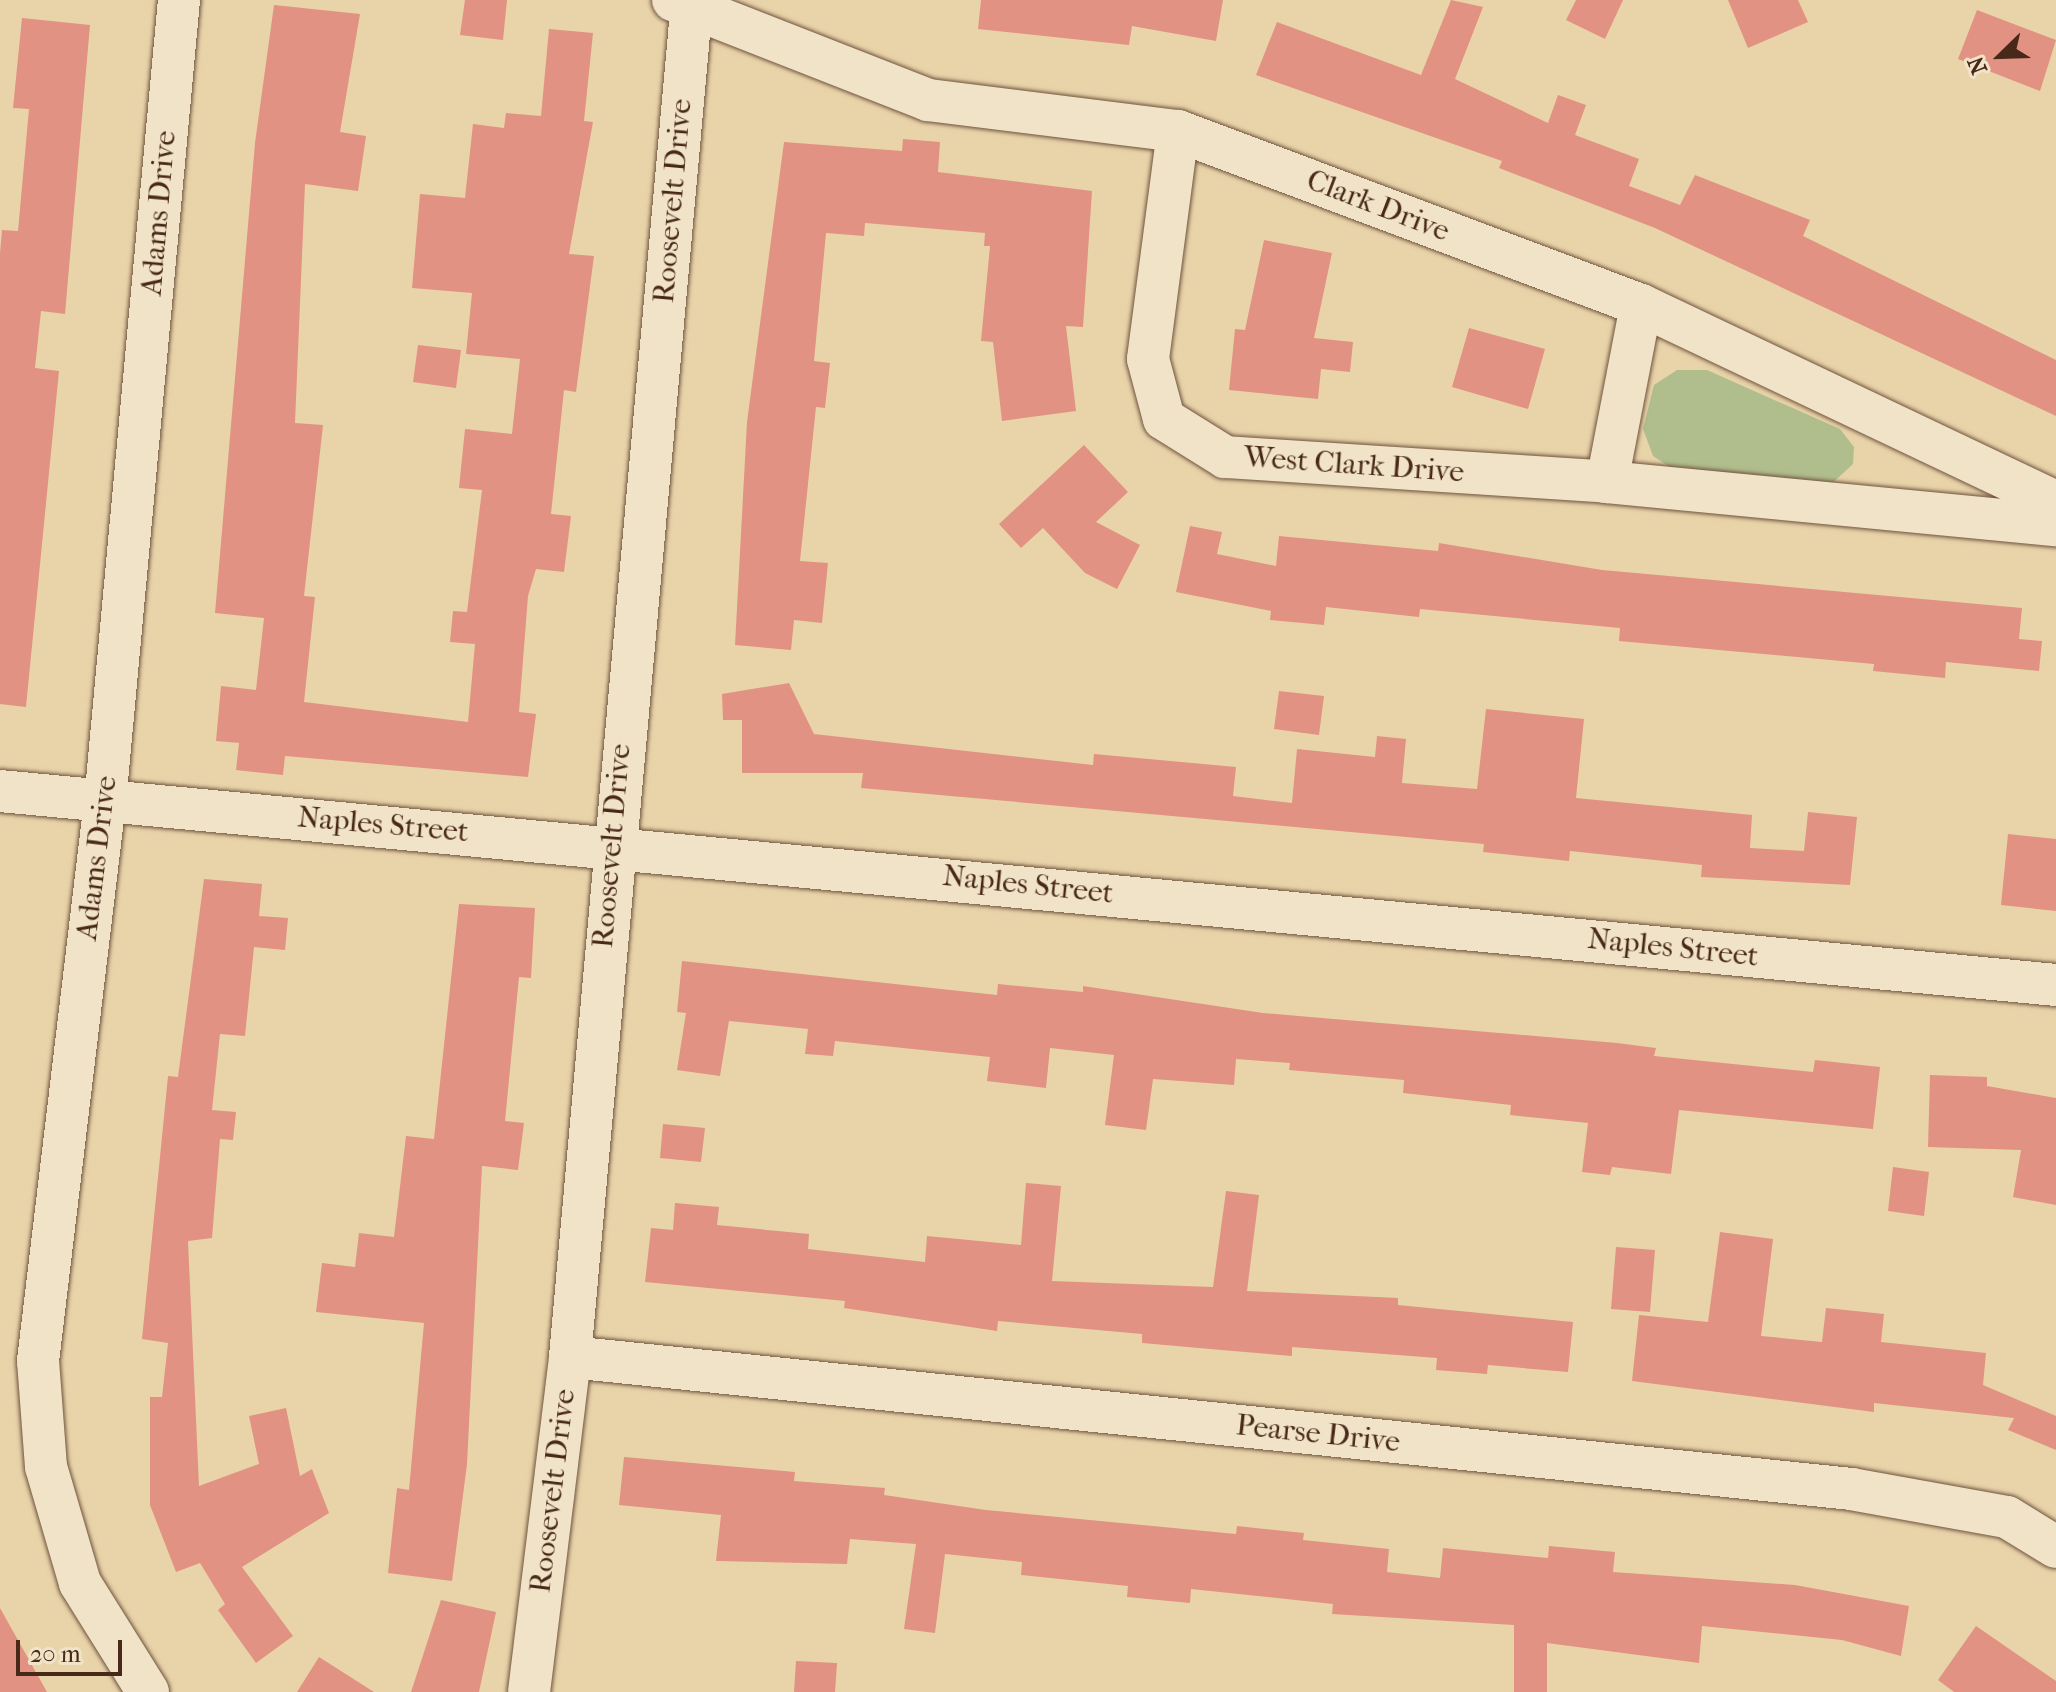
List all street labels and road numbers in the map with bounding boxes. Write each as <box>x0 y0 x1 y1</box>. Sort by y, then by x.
street label: Roosevelt Drive <box>646 97 700 305</box>
street label: Adams Drive <box>134 129 184 297</box>
street label: Clark Drive <box>1302 162 1454 250</box>
street label: West Clark Drive <box>1243 439 1465 491</box>
street label: Roosevelt Drive <box>585 742 639 950</box>
street label: Adams Drive <box>69 774 125 942</box>
street label: Naples Street <box>296 800 470 850</box>
street label: Naples Street <box>941 858 1115 912</box>
street label: Naples Street <box>1586 921 1760 975</box>
street label: Roosevelt Drive <box>523 1387 583 1595</box>
street label: Pearse Drive <box>1234 1407 1402 1461</box>

